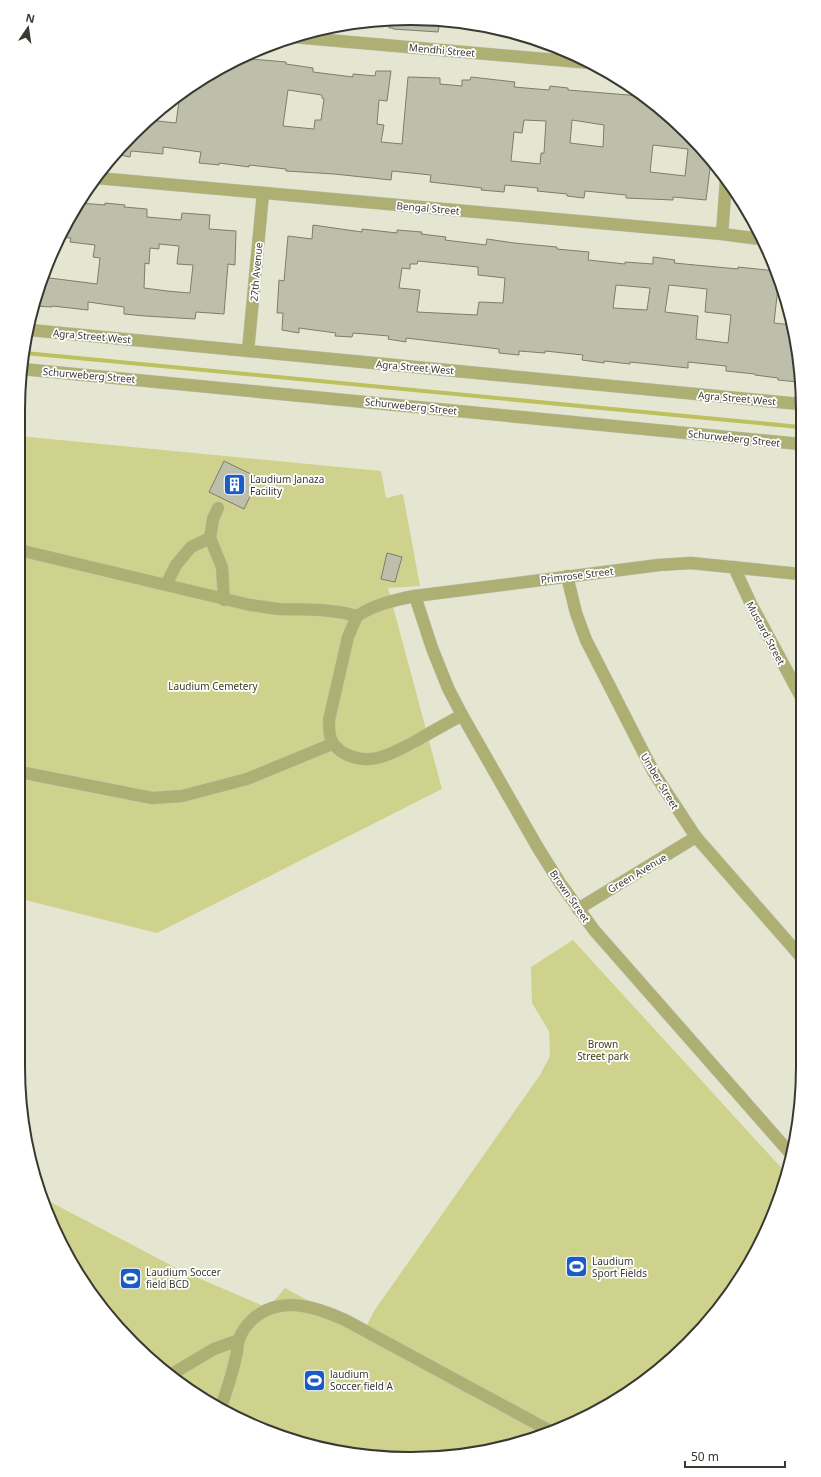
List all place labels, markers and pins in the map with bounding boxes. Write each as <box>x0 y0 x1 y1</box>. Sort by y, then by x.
building icon: Laudium Janaza Facility <box>221 472 247 498</box>
place label: Laudium Janaza Facility <box>250 472 324 498</box>
sports icon: Laudium Sport Fields <box>563 1254 589 1280</box>
place label: Laudium Sport Fields <box>592 1254 647 1280</box>
sports icon: Laudium Soccer field BCD <box>117 1265 143 1291</box>
place label: Laudium Soccer field BCD <box>146 1265 221 1291</box>
sports icon: laudium Soccer field A <box>301 1367 327 1393</box>
place label: laudium Soccer field A <box>330 1367 393 1393</box>

